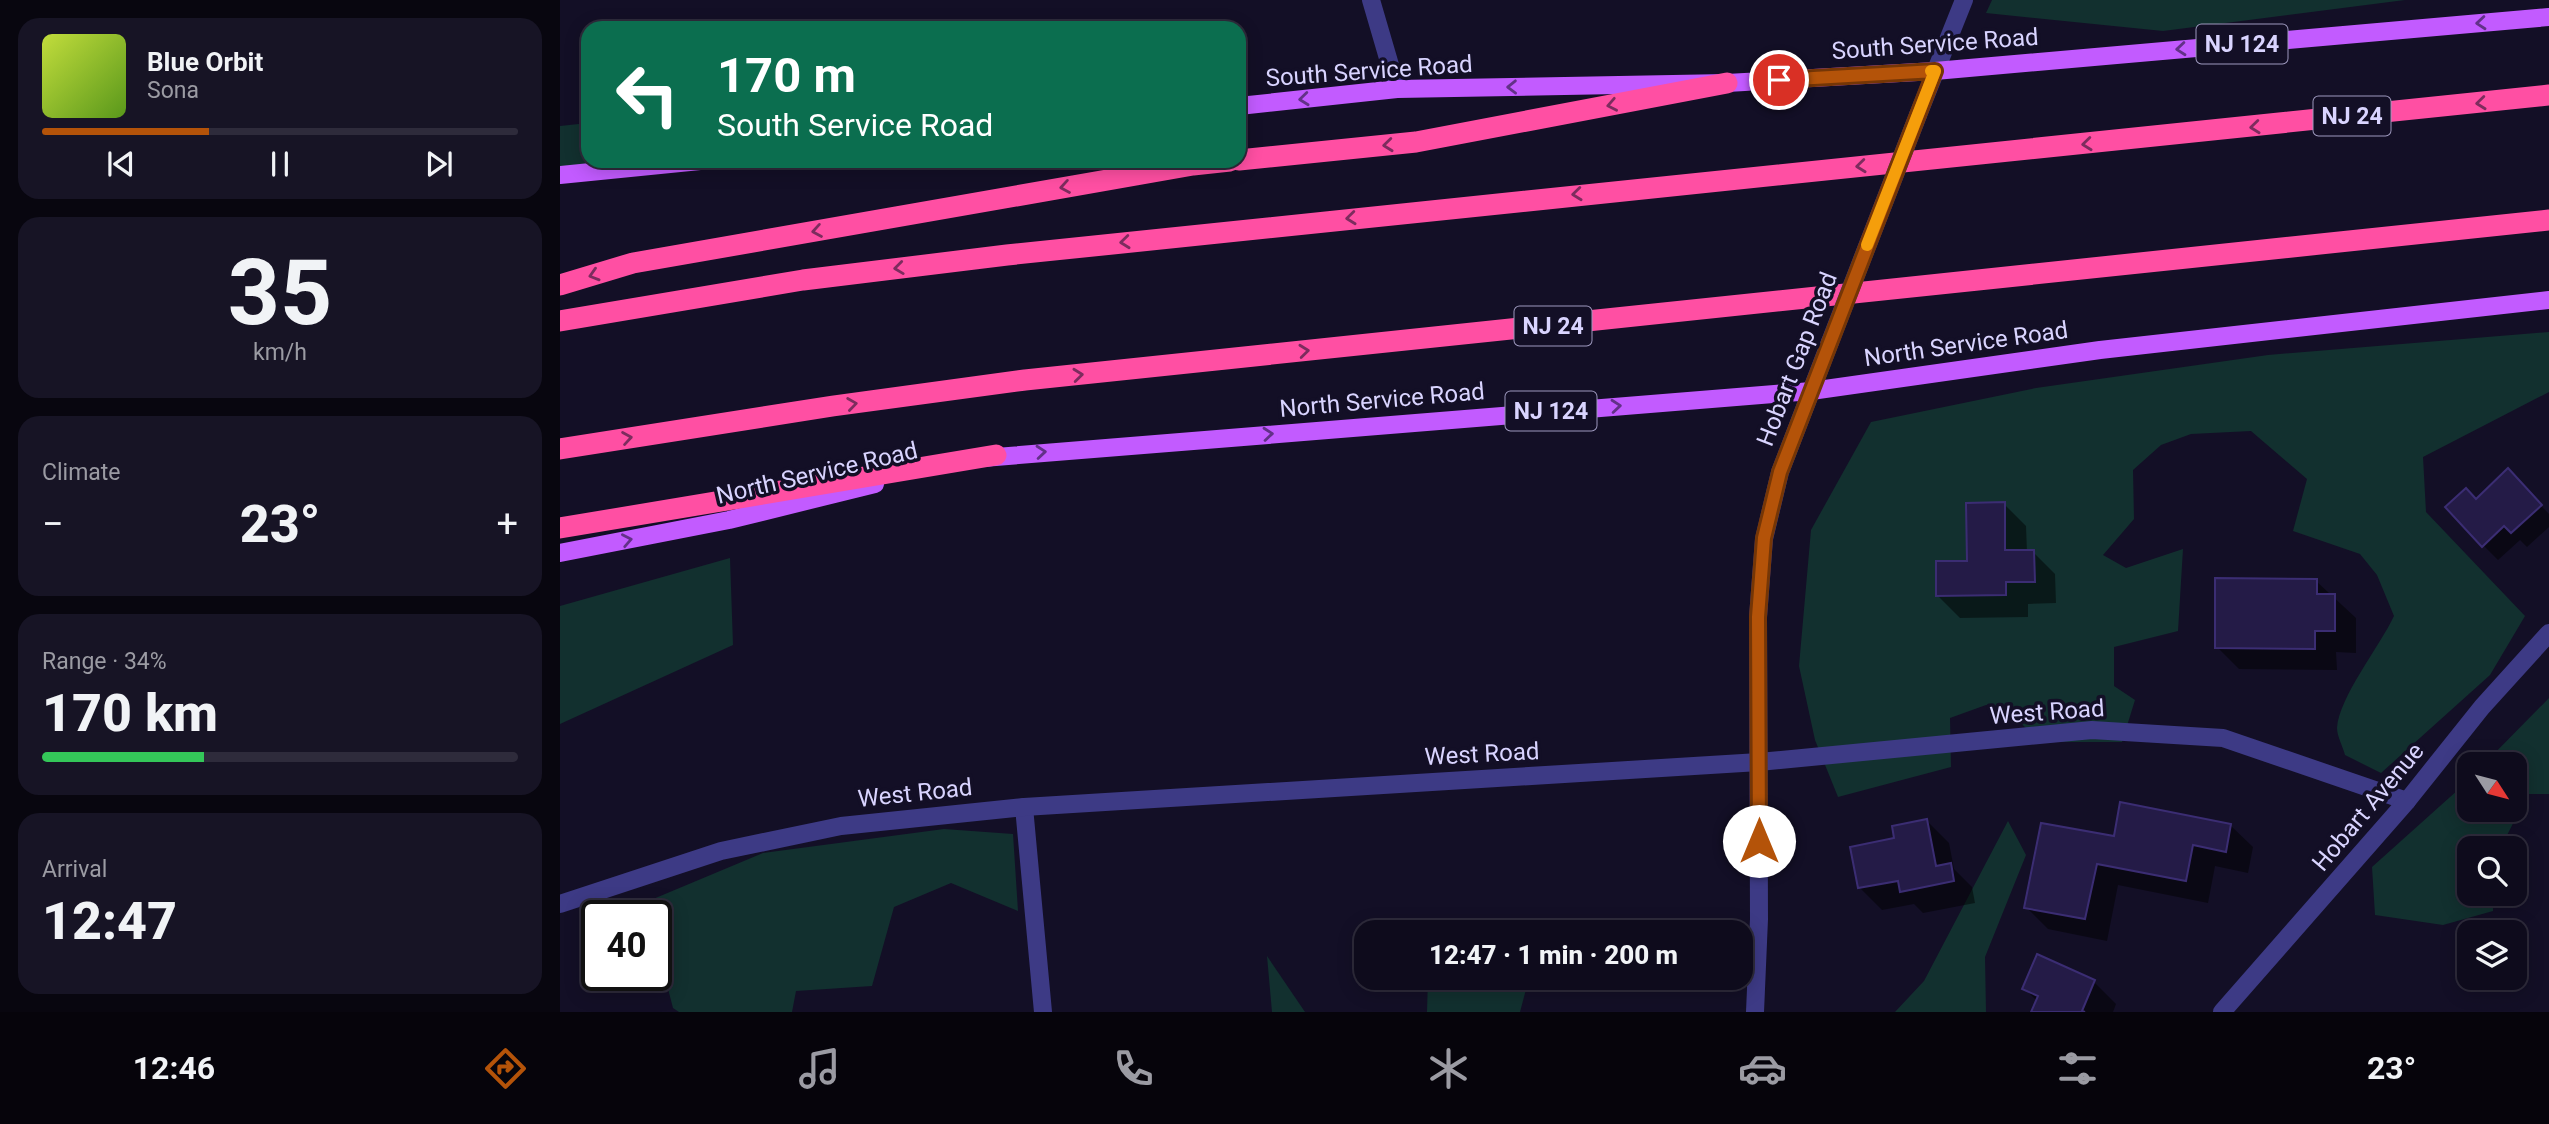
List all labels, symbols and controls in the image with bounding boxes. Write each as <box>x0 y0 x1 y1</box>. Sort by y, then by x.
one-way arrow <box>2475 15 2486 30</box>
street label: South Service Road <box>1831 23 2039 65</box>
road number: NJ 124 <box>2196 24 2288 64</box>
one-way arrow <box>2175 41 2186 56</box>
text: Blue Orbit <box>147 47 263 77</box>
text: 170 m <box>717 47 856 104</box>
icon: left <box>602 49 693 140</box>
street label: South Service Road <box>1265 50 1473 92</box>
pin <box>1749 50 1809 110</box>
icon: arrive <box>1760 61 1798 99</box>
text: Sona <box>147 77 199 104</box>
one-way arrow <box>1506 79 1517 95</box>
one-way arrow <box>1299 91 1310 106</box>
one-way arrow <box>2475 95 2487 110</box>
one-way arrow <box>1606 96 1618 111</box>
road number: NJ 24 <box>2314 97 2390 136</box>
text: South Service Road <box>717 106 993 144</box>
one-way arrow <box>2249 119 2261 134</box>
one-way arrow <box>2081 136 2092 151</box>
one-way arrow <box>1383 137 1394 152</box>
icon: previous <box>102 145 140 183</box>
icon: pause <box>261 145 299 183</box>
icon: next <box>420 145 458 183</box>
one-way arrow <box>1855 158 1866 173</box>
one-way arrow <box>1060 179 1071 194</box>
one-way arrow <box>1571 187 1583 202</box>
one-way arrow <box>1345 211 1357 226</box>
one-way arrow <box>811 223 823 238</box>
one-way arrow <box>1119 235 1131 250</box>
text: 35 <box>228 240 332 346</box>
one-way arrow <box>893 261 905 276</box>
one-way arrow <box>589 266 601 281</box>
street label: Hobart Gap Road <box>1751 268 1843 450</box>
road number: NJ 24 <box>1514 306 1592 346</box>
street label: North Service Road <box>1862 316 2070 372</box>
text: km/h <box>253 339 307 366</box>
one-way arrow <box>1298 344 1310 359</box>
one-way arrow <box>1073 368 1084 383</box>
street label: North Service Road <box>1278 377 1486 423</box>
road number: NJ 124 <box>1506 392 1596 430</box>
one-way arrow <box>846 396 858 411</box>
one-way arrow <box>1611 399 1622 414</box>
one-way arrow <box>1262 427 1273 442</box>
one-way arrow <box>621 431 633 446</box>
street label: North Service Road <box>714 436 920 510</box>
one-way arrow <box>1036 445 1047 460</box>
text: Climate <box>42 459 121 486</box>
text: 23° <box>240 494 320 555</box>
text: − <box>42 502 64 546</box>
text: + <box>496 502 518 546</box>
one-way arrow <box>621 533 633 548</box>
text: Range · 34% <box>42 648 167 675</box>
text: 170 km <box>42 683 218 744</box>
street label: West Road <box>1989 694 2105 730</box>
street label: West Road <box>1424 737 1540 771</box>
street label: Hobart Avenue <box>2306 737 2430 877</box>
north arrow <box>2457 752 2527 822</box>
map controls <box>2457 752 2527 990</box>
street label: West Road <box>856 773 974 813</box>
position arrow <box>1722 804 1796 878</box>
button: search <box>2457 836 2527 906</box>
text: Arrival <box>42 856 107 883</box>
text: 12:47 <box>42 891 177 952</box>
speed limit sign: 40 <box>581 900 672 991</box>
button: layers <box>2457 920 2527 990</box>
text: 12:47 · 1 min · 200 m <box>1429 940 1678 970</box>
icon: directions <box>481 1044 530 1093</box>
icon: music <box>795 1044 844 1093</box>
icon: phone <box>1109 1044 1158 1093</box>
icon: climate <box>1424 1044 1473 1093</box>
icon: car <box>1738 1044 1787 1093</box>
icon: filters <box>2053 1044 2102 1093</box>
text: 12:46 <box>133 1049 215 1087</box>
text: 23° <box>2367 1049 2416 1087</box>

